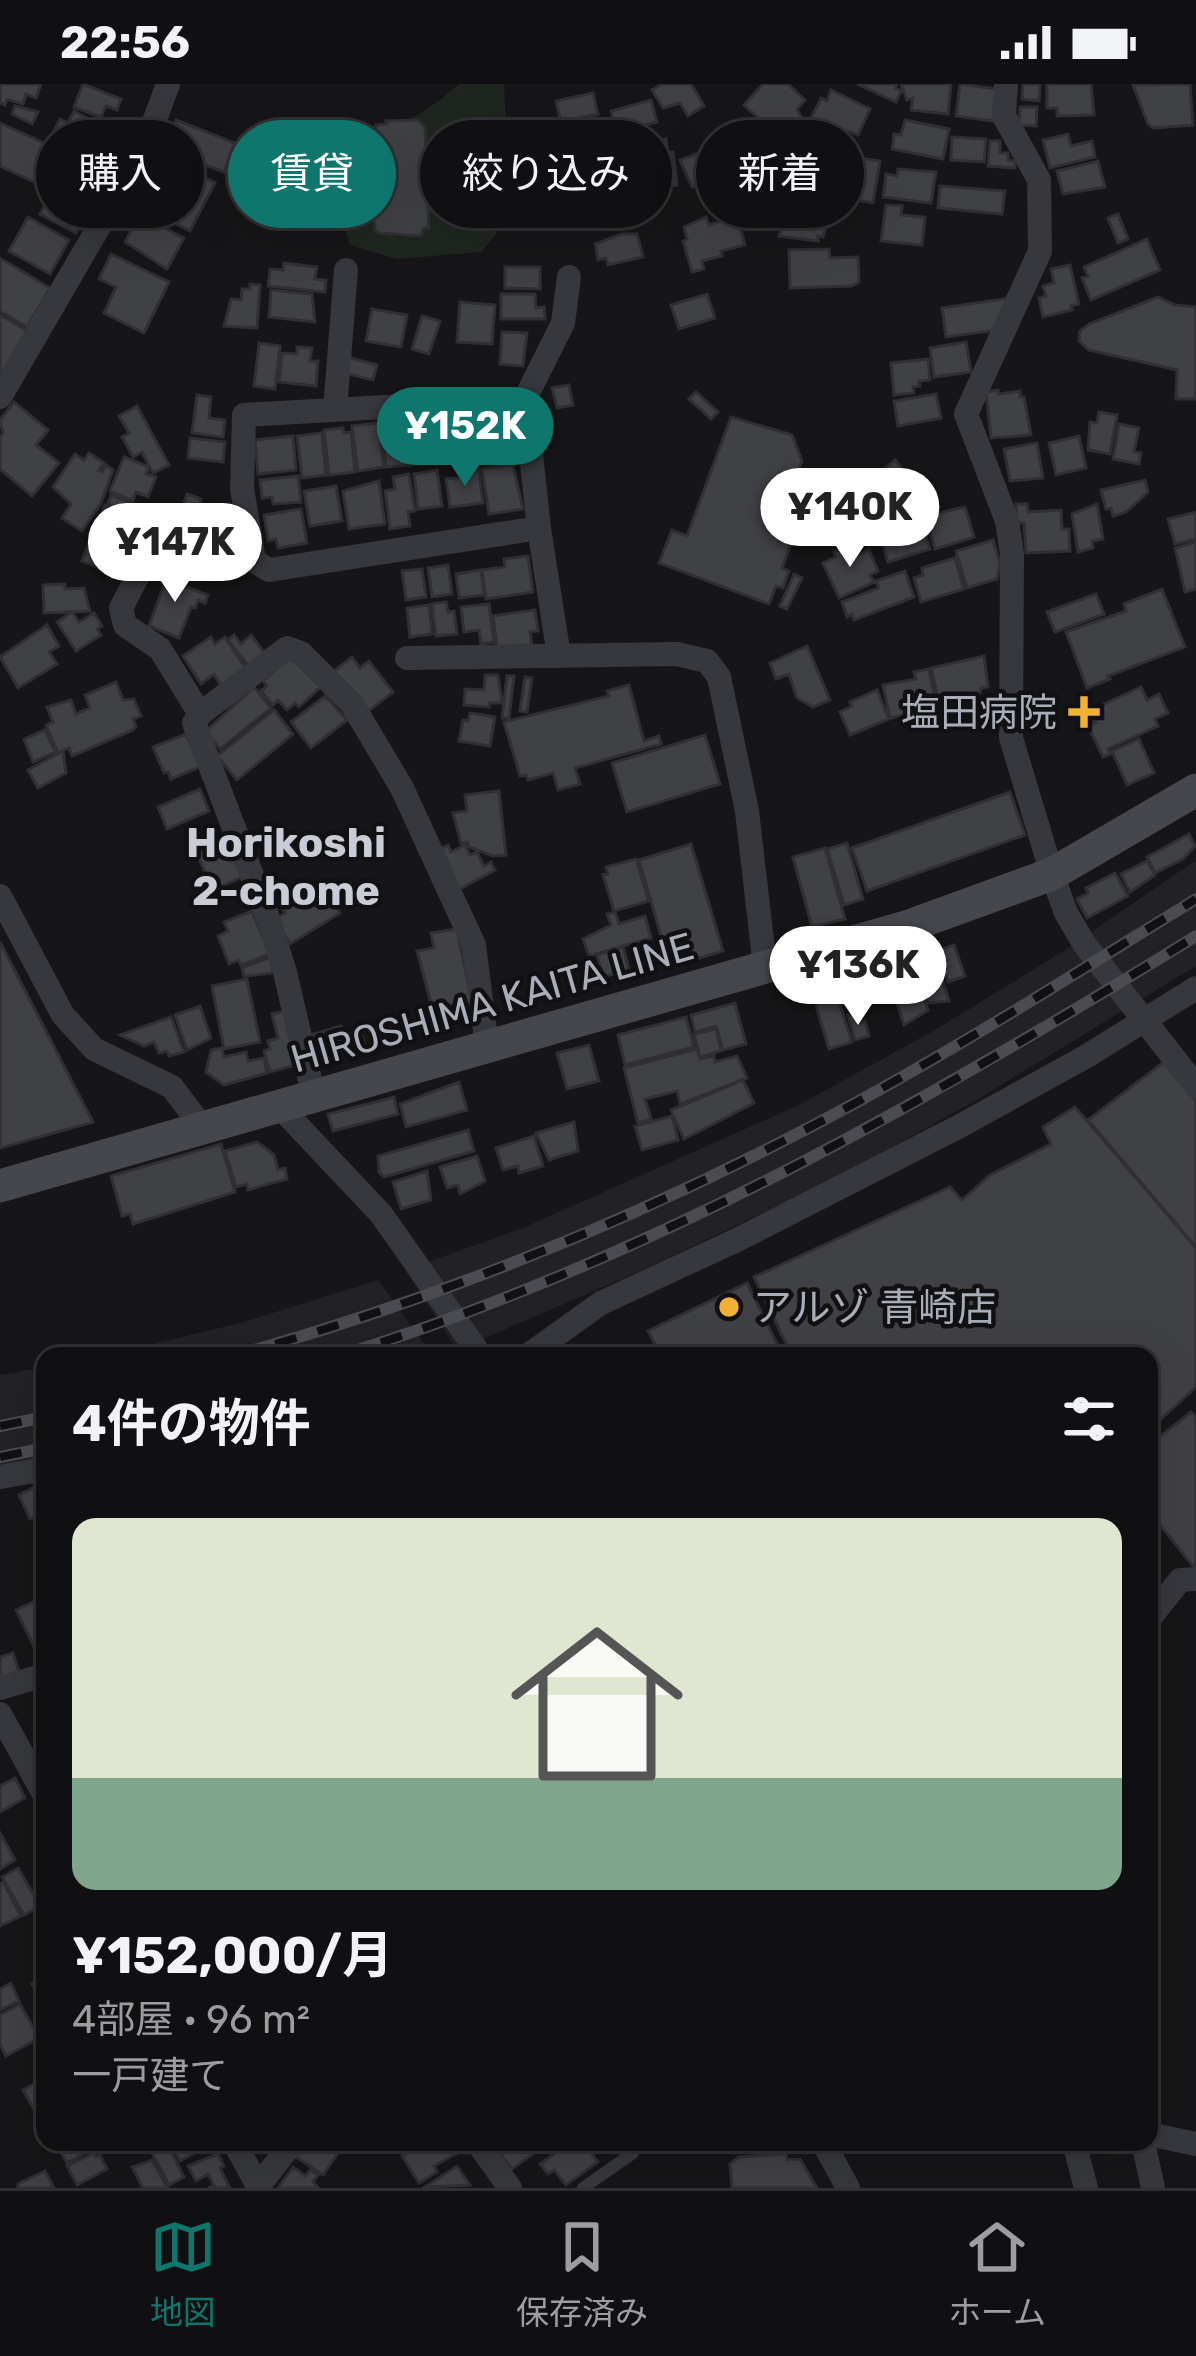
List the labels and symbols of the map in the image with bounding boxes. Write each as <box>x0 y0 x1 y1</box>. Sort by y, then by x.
pin: ¥152K <box>381 387 549 489</box>
pin: ¥140K <box>766 468 934 570</box>
pin: ¥147K <box>91 503 259 605</box>
place label: 塩田病院 <box>901 690 1057 736</box>
marker: 塩田病院 <box>1068 696 1100 728</box>
district label: Horikoshi 2-chome <box>186 818 386 916</box>
street label: HIROSHIMA KAITA LINE <box>286 923 699 1082</box>
pin: ¥136K <box>774 926 942 1028</box>
place label: アルゾ 青崎店 <box>753 1285 996 1331</box>
marker: アルゾ 青崎店 <box>716 1294 742 1320</box>

